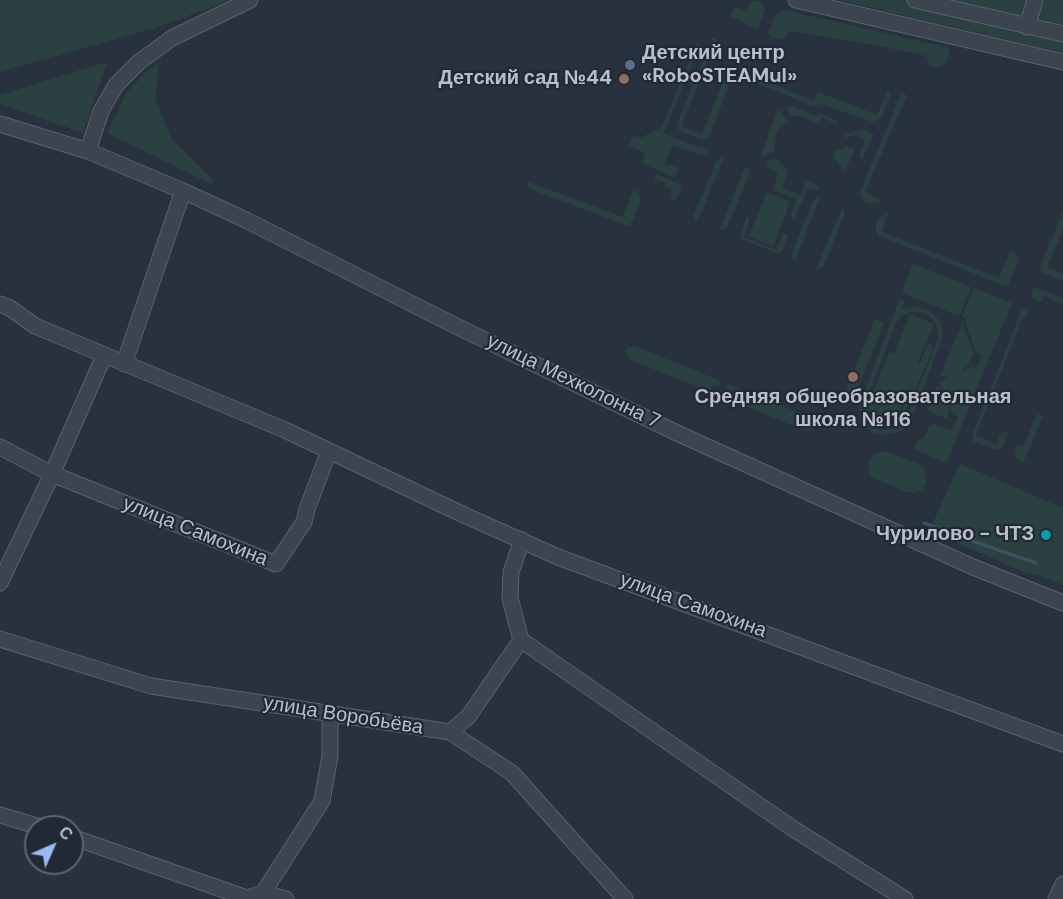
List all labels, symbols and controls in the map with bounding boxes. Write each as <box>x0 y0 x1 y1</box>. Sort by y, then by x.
place label: Детский центр «RoboSTEAMul» <box>642 42 797 89</box>
marker: Детский центр «RoboSTEAMul» <box>623 58 637 72</box>
place label: Детский сад №44 <box>439 67 612 91</box>
marker: Детский сад №44 <box>617 72 631 86</box>
street label: улица Мехколонна 7 <box>482 330 664 434</box>
marker: Средняя общеобразовательная школа №116 <box>846 370 860 384</box>
place label: Средняя общеобразовательная школа №116 <box>695 386 1011 433</box>
street label: улица Самохина <box>119 492 271 572</box>
place label: Чурилово - ЧТЗ <box>876 523 1034 547</box>
marker: Чурилово - ЧТЗ <box>1039 528 1053 542</box>
street label: улица Самохина <box>617 568 769 644</box>
street label: улица Воробьёва <box>261 692 425 740</box>
north arrow <box>24 815 84 875</box>
text: С <box>54 822 77 845</box>

